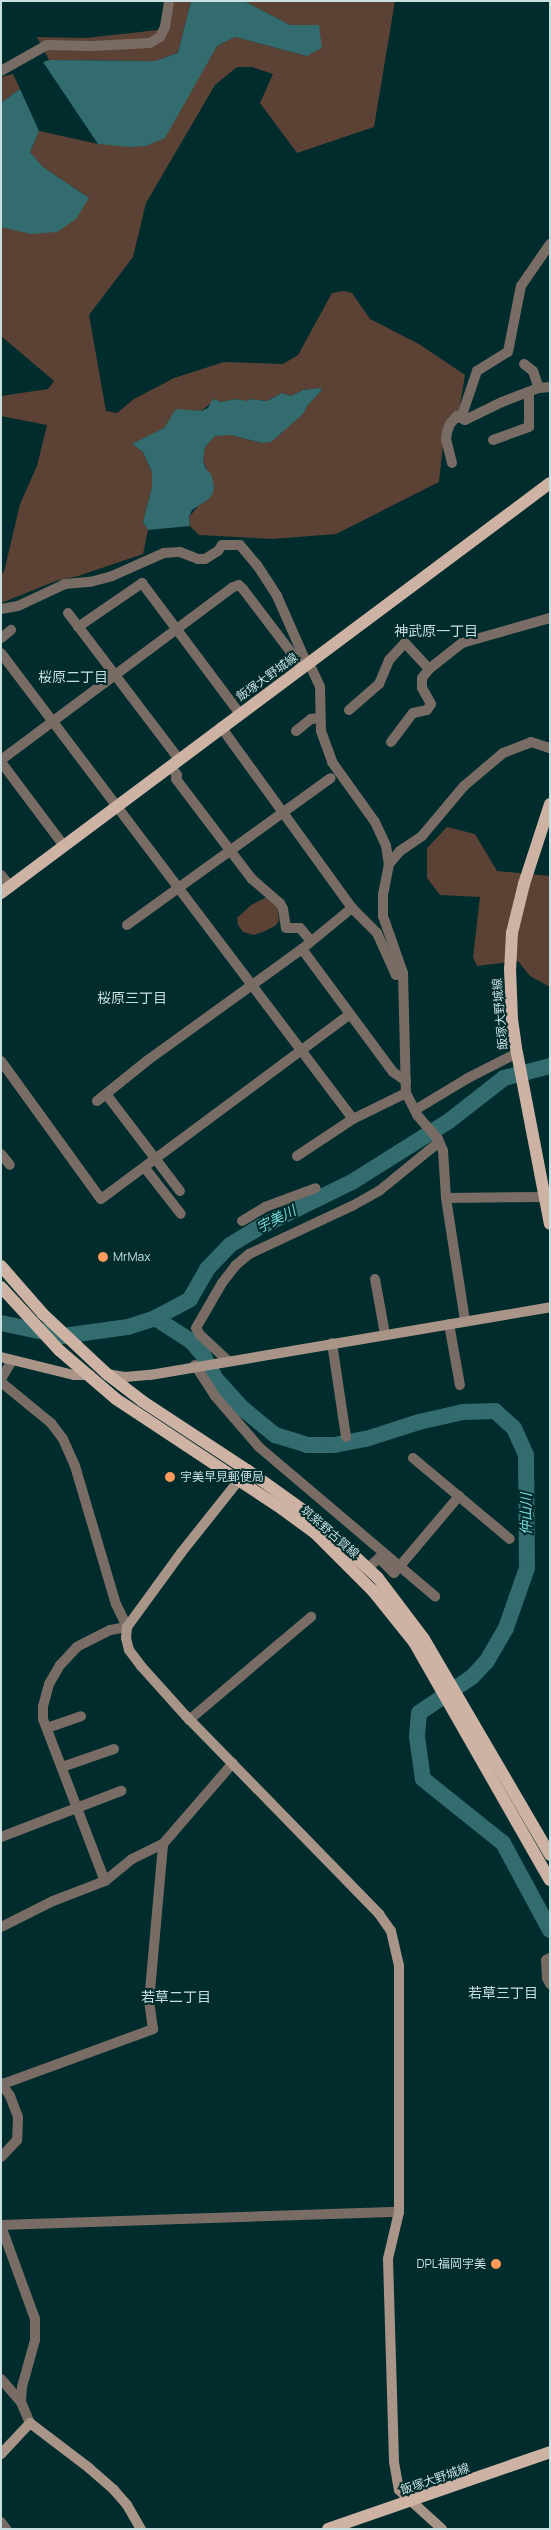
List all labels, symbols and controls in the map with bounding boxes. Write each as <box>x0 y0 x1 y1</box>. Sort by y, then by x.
district label: 神武原一丁目 <box>394 623 478 639</box>
street label: 飯塚大野城線 <box>234 650 300 704</box>
district label: 桜原二丁目 <box>38 669 108 685</box>
street label: 飯塚大野城線 <box>490 978 510 1050</box>
district label: 桜原三丁目 <box>97 990 167 1006</box>
water label: 宇美川 <box>253 1202 299 1236</box>
place label: MrMax <box>113 1250 150 1264</box>
marker: MrMax <box>97 1251 109 1263</box>
place label: 宇美早見郵便局 <box>180 1470 264 1484</box>
marker: 宇美早見郵便局 <box>164 1471 176 1483</box>
water label: 仲山川 <box>518 1493 534 1535</box>
street label: 筑紫野古賀線 <box>298 1503 362 1561</box>
district label: 若草三丁目 <box>468 1985 538 2001</box>
district label: 若草二丁目 <box>141 1989 211 2005</box>
place label: DPL福岡宇美 <box>417 2257 486 2271</box>
marker: DPL福岡宇美 <box>490 2258 502 2270</box>
street label: 飯塚大野城線 <box>399 2460 471 2498</box>

